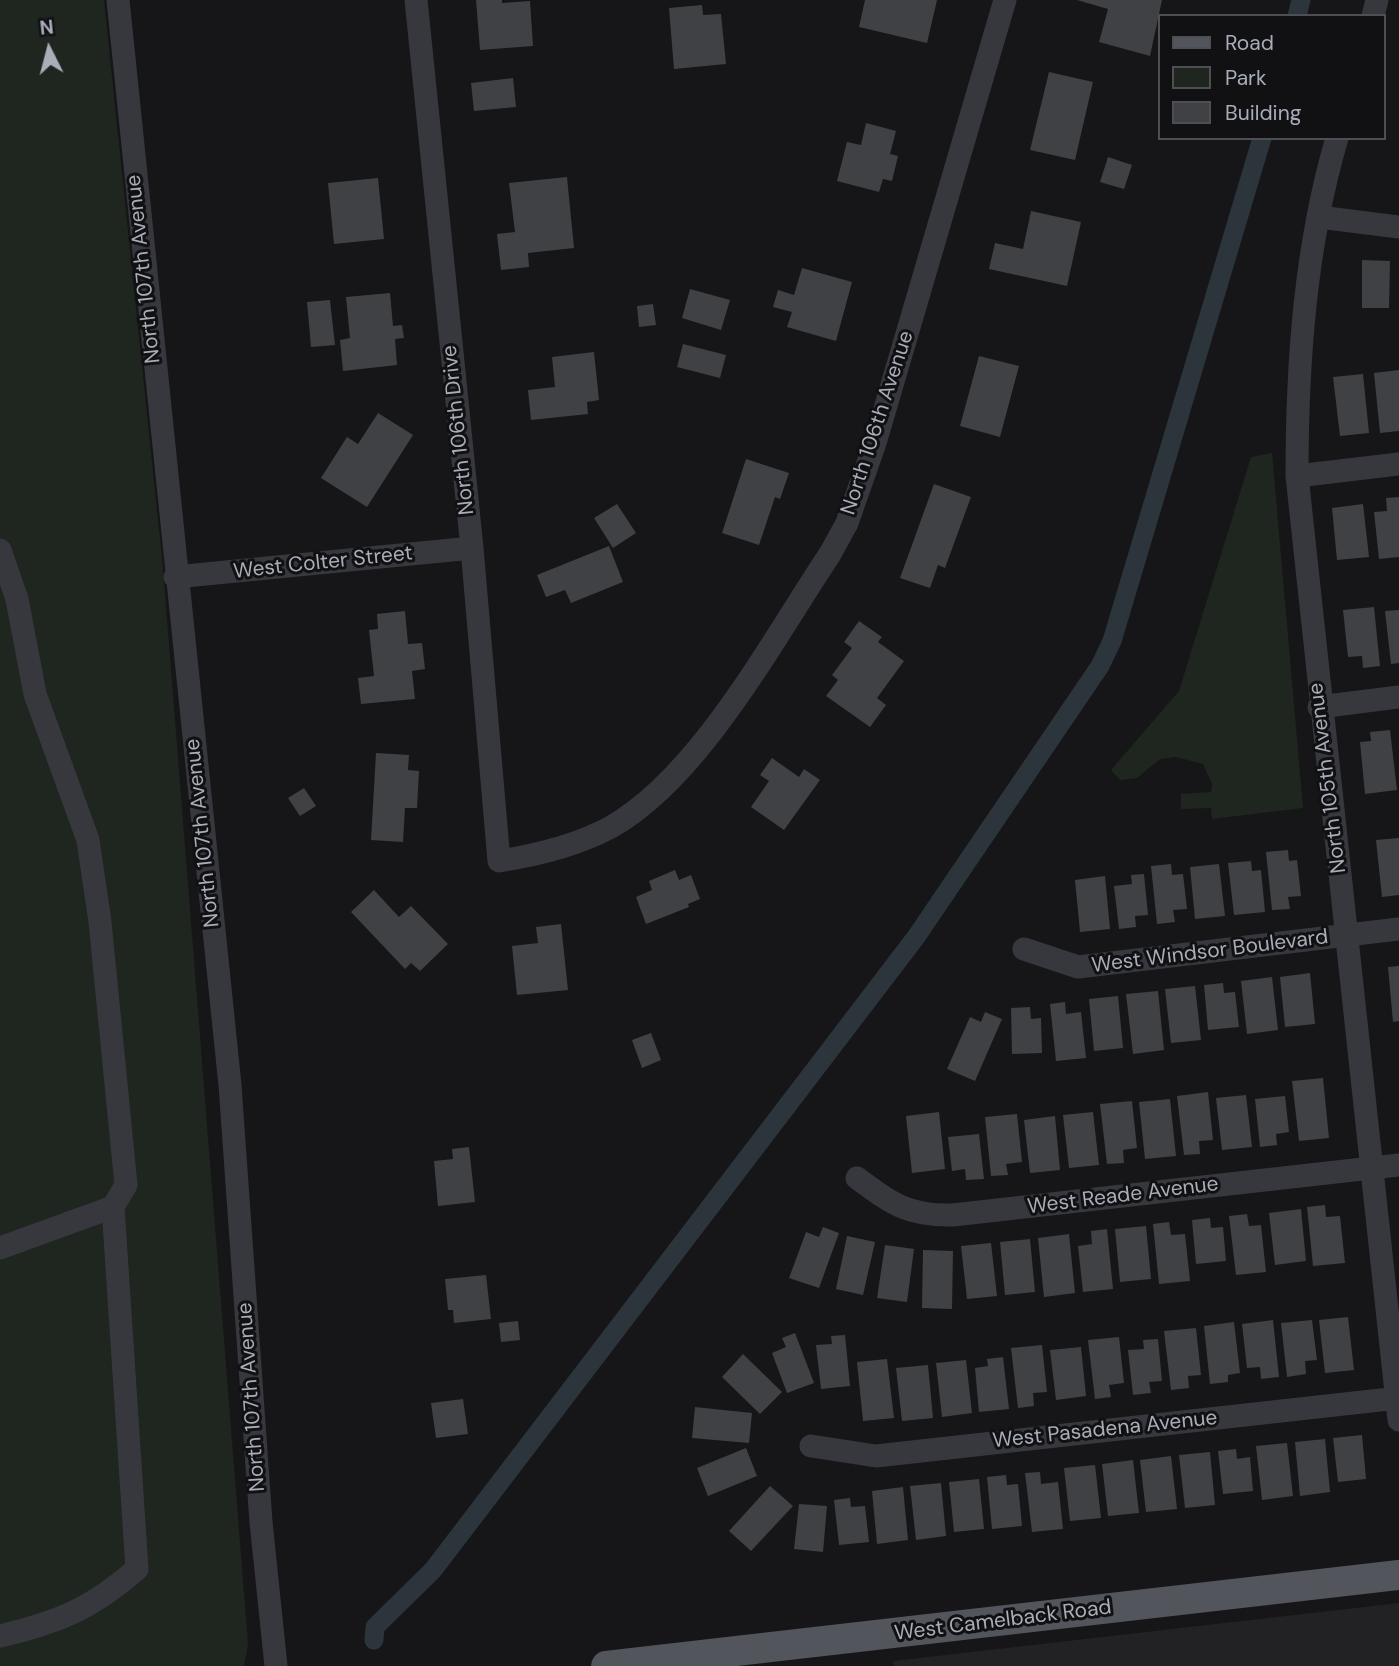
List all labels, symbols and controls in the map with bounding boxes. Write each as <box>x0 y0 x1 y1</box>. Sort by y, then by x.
north arrow <box>14 14 84 84</box>
text: N <box>39 14 55 41</box>
legend <box>1158 14 1385 140</box>
text: Road <box>1225 29 1274 57</box>
text: Park <box>1225 64 1266 92</box>
text: Building <box>1225 99 1301 127</box>
street label: North 107th Avenue <box>122 173 166 365</box>
street label: North 106th Avenue <box>836 328 920 518</box>
street label: North 106th Drive <box>438 344 480 516</box>
street label: West Colter Street <box>232 541 414 585</box>
street label: North 105th Avenue <box>1304 681 1352 875</box>
street label: North 107th Avenue <box>181 737 225 929</box>
street label: West Windsor Boulevard <box>1090 925 1330 979</box>
street label: West Reade Avenue <box>1026 1172 1220 1220</box>
street label: North 107th Avenue <box>233 1301 271 1493</box>
street label: West Pasadena Avenue <box>991 1406 1219 1454</box>
street label: West Camelback Road <box>893 1595 1113 1647</box>

